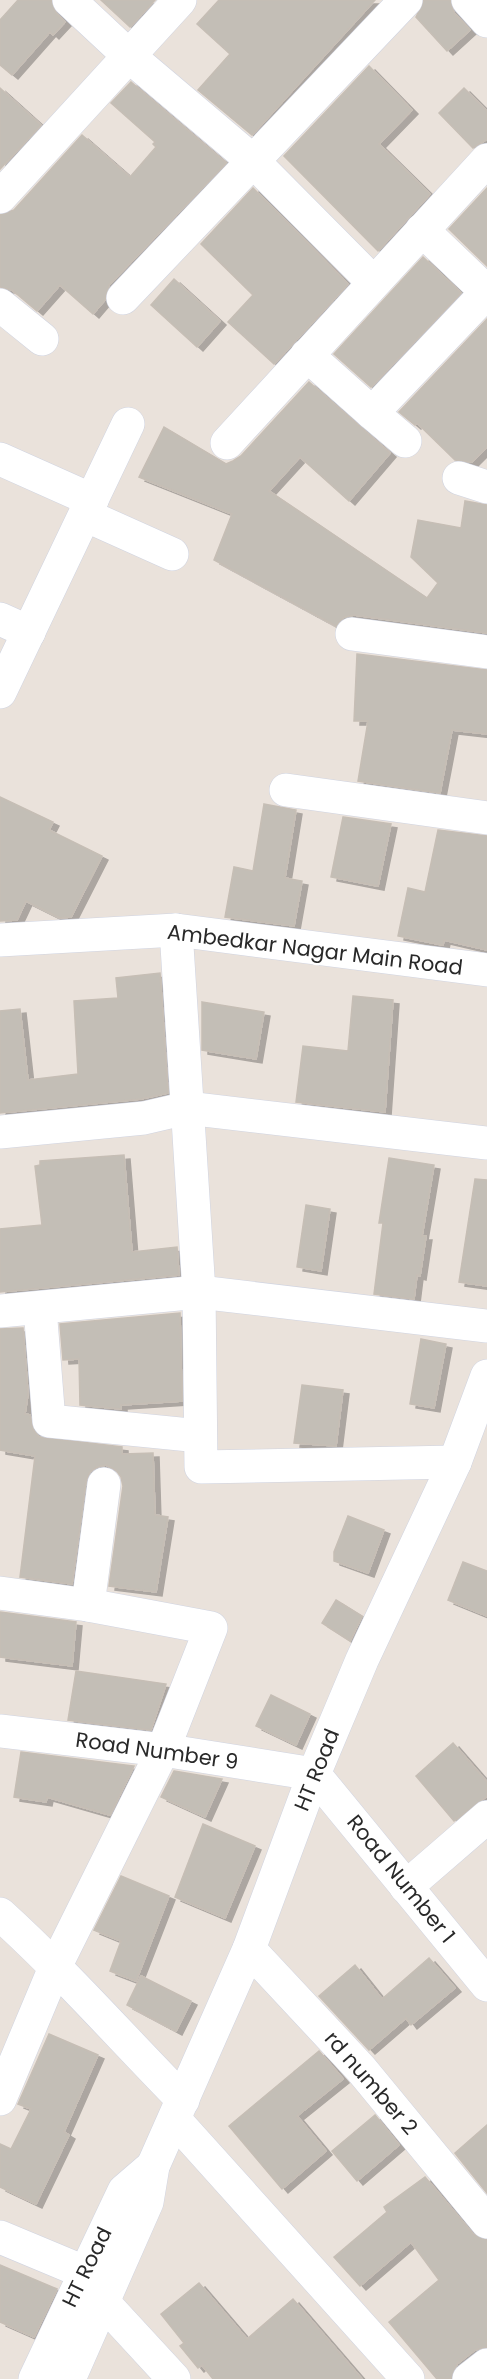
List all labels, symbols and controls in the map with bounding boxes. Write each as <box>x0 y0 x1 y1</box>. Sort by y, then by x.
street label: Ambedkar Nagar Main Road <box>166 917 464 982</box>
street label: HT Road <box>287 1724 346 1815</box>
street label: Road Number 9 <box>74 1725 240 1776</box>
street label: Road Number 1 <box>341 1808 462 1949</box>
street label: rd number 2 <box>318 2025 425 2141</box>
street label: HT Road <box>55 2222 118 2312</box>

